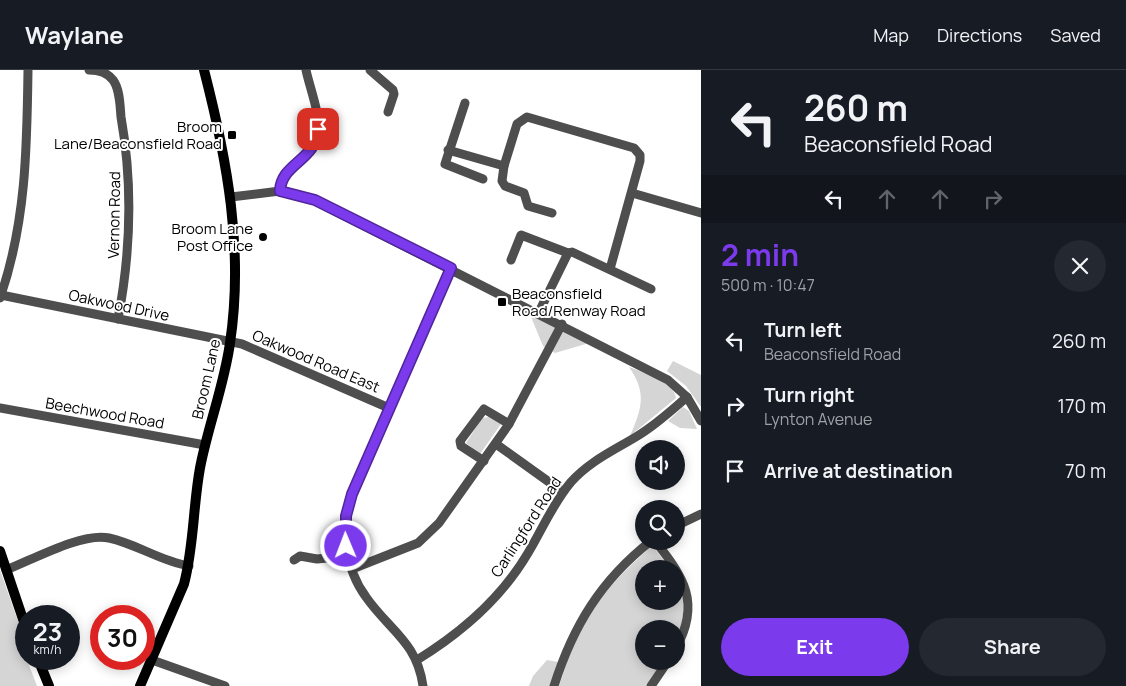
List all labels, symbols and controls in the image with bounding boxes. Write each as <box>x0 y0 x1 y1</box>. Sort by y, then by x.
text: Waylane <box>25 18 124 51</box>
text: Map <box>873 23 909 47</box>
text: Directions <box>937 23 1022 47</box>
text: Saved <box>1050 23 1101 47</box>
text: 260 m <box>804 84 908 132</box>
icon: left <box>721 90 786 155</box>
pin <box>297 108 339 150</box>
icon: arrive <box>304 115 332 143</box>
place label: Broom Lane/Beaconsfield Road <box>54 116 222 154</box>
marker: Broom Lane/Beaconsfield Road <box>226 129 238 141</box>
text: Beaconsfield Road <box>804 129 993 159</box>
street label: Vernon Road <box>103 171 125 259</box>
icon: left <box>820 185 848 213</box>
icon: ahead <box>873 185 901 213</box>
icon: ahead <box>926 185 954 213</box>
icon: right <box>979 185 1007 213</box>
place label: Broom Lane Post Office <box>171 218 253 256</box>
marker: Broom Lane Post Office <box>257 231 269 243</box>
text: 2 min <box>721 234 799 275</box>
button: close <box>1054 240 1106 292</box>
text: 500 m · 10:47 <box>721 274 815 296</box>
place label: Beaconsfield Road/Renway Road <box>512 283 646 321</box>
street label: Oakwood Drive <box>67 284 172 326</box>
marker: Beaconsfield Road/Renway Road <box>496 296 508 308</box>
text: Turn left <box>764 317 842 343</box>
street label: Oakwood Road East <box>249 325 383 397</box>
icon: left <box>721 327 749 355</box>
text: 260 m <box>1052 328 1106 354</box>
street label: Broom Lane <box>187 337 225 421</box>
text: Beaconsfield Road <box>764 343 901 365</box>
text: Turn right <box>764 382 854 408</box>
street label: Beechwood Road <box>44 392 166 434</box>
icon: right <box>721 392 749 420</box>
text: 170 m <box>1058 393 1106 419</box>
text: Lynton Avenue <box>764 408 872 430</box>
map controls <box>635 440 685 670</box>
button: sound <box>635 440 685 490</box>
icon: arrive <box>721 457 749 485</box>
text: Arrive at destination <box>764 458 953 484</box>
text: 70 m <box>1065 458 1106 484</box>
street label: Carlingford Road <box>486 473 566 581</box>
button: search <box>635 500 685 550</box>
position arrow <box>319 519 371 571</box>
button: + <box>635 560 685 610</box>
speed limit sign: 30 <box>90 605 155 670</box>
text: 23 <box>33 614 62 649</box>
button: Exit <box>721 618 909 676</box>
button: Share <box>919 618 1106 676</box>
button: − <box>635 620 685 670</box>
text: km/h <box>34 641 61 658</box>

